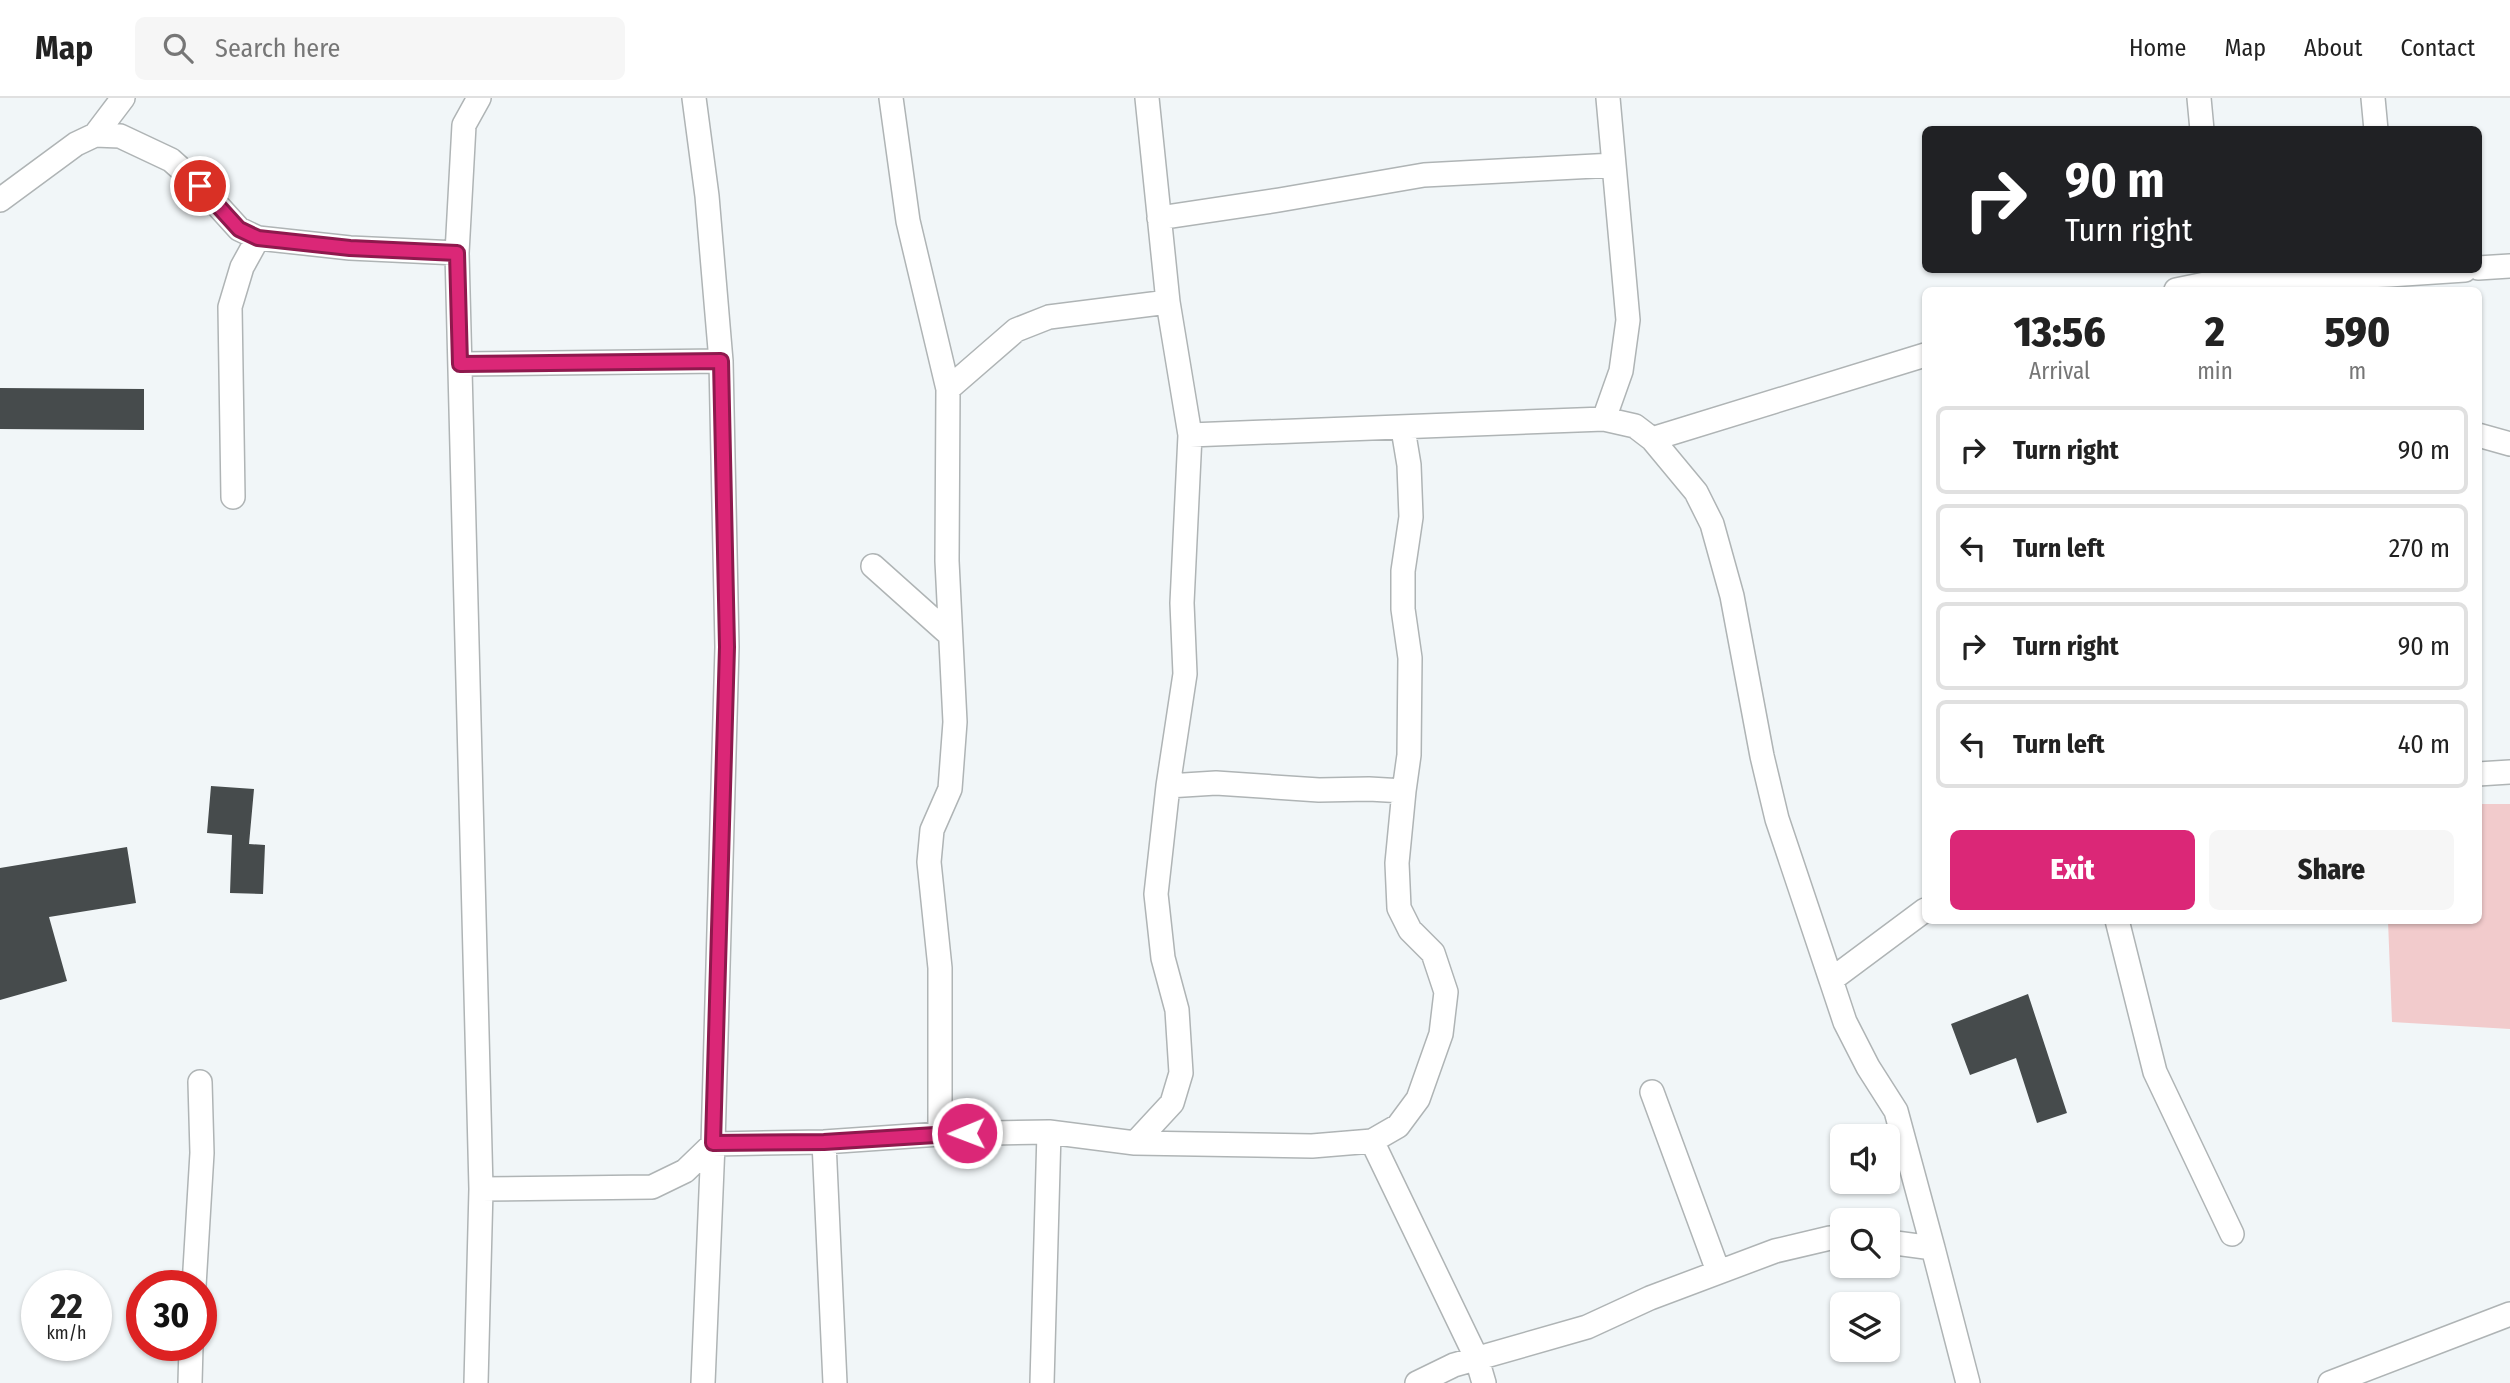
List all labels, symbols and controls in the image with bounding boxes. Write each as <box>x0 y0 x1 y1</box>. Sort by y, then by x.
search box <box>135 17 625 80</box>
text: Map <box>35 28 93 68</box>
icon: search <box>159 29 197 67</box>
text: Search here <box>215 33 340 64</box>
text: Home <box>2129 34 2186 62</box>
text: Map <box>2224 34 2266 62</box>
text: About <box>2304 34 2362 62</box>
text: Contact <box>2400 34 2475 62</box>
text: 90 m <box>2065 151 2165 210</box>
icon: right <box>1950 154 2041 245</box>
pin <box>170 156 230 216</box>
icon: arrive <box>181 167 219 205</box>
text: Turn right <box>2065 211 2192 249</box>
text: 13:56 <box>2014 307 2105 357</box>
text: 2 <box>2205 307 2225 357</box>
text: 590 <box>2324 307 2390 357</box>
text: Arrival <box>2029 357 2090 385</box>
text: min <box>2197 357 2233 385</box>
text: m <box>2349 357 2366 385</box>
icon: right <box>1954 431 1992 469</box>
text: Turn right <box>2013 435 2119 466</box>
text: 90 m <box>2398 435 2450 466</box>
icon: left <box>1954 529 1992 567</box>
text: Turn left <box>2013 533 2105 564</box>
text: 270 m <box>2389 533 2450 564</box>
icon: right <box>1954 627 1992 665</box>
text: Turn right <box>2013 631 2119 662</box>
text: 90 m <box>2398 631 2450 662</box>
icon: left <box>1954 725 1992 763</box>
text: Turn left <box>2013 729 2105 760</box>
text: 40 m <box>2398 729 2450 760</box>
button: Exit <box>1950 830 2195 910</box>
button: Share <box>2209 830 2454 910</box>
position arrow <box>930 1096 1004 1170</box>
map controls <box>1830 1124 1900 1362</box>
button: sound <box>1830 1124 1900 1194</box>
button: search <box>1830 1208 1900 1278</box>
speed limit sign: 30 <box>126 1270 217 1361</box>
text: 22 <box>50 1285 83 1327</box>
button: layers <box>1830 1292 1900 1362</box>
text: km/h <box>46 1322 87 1344</box>

